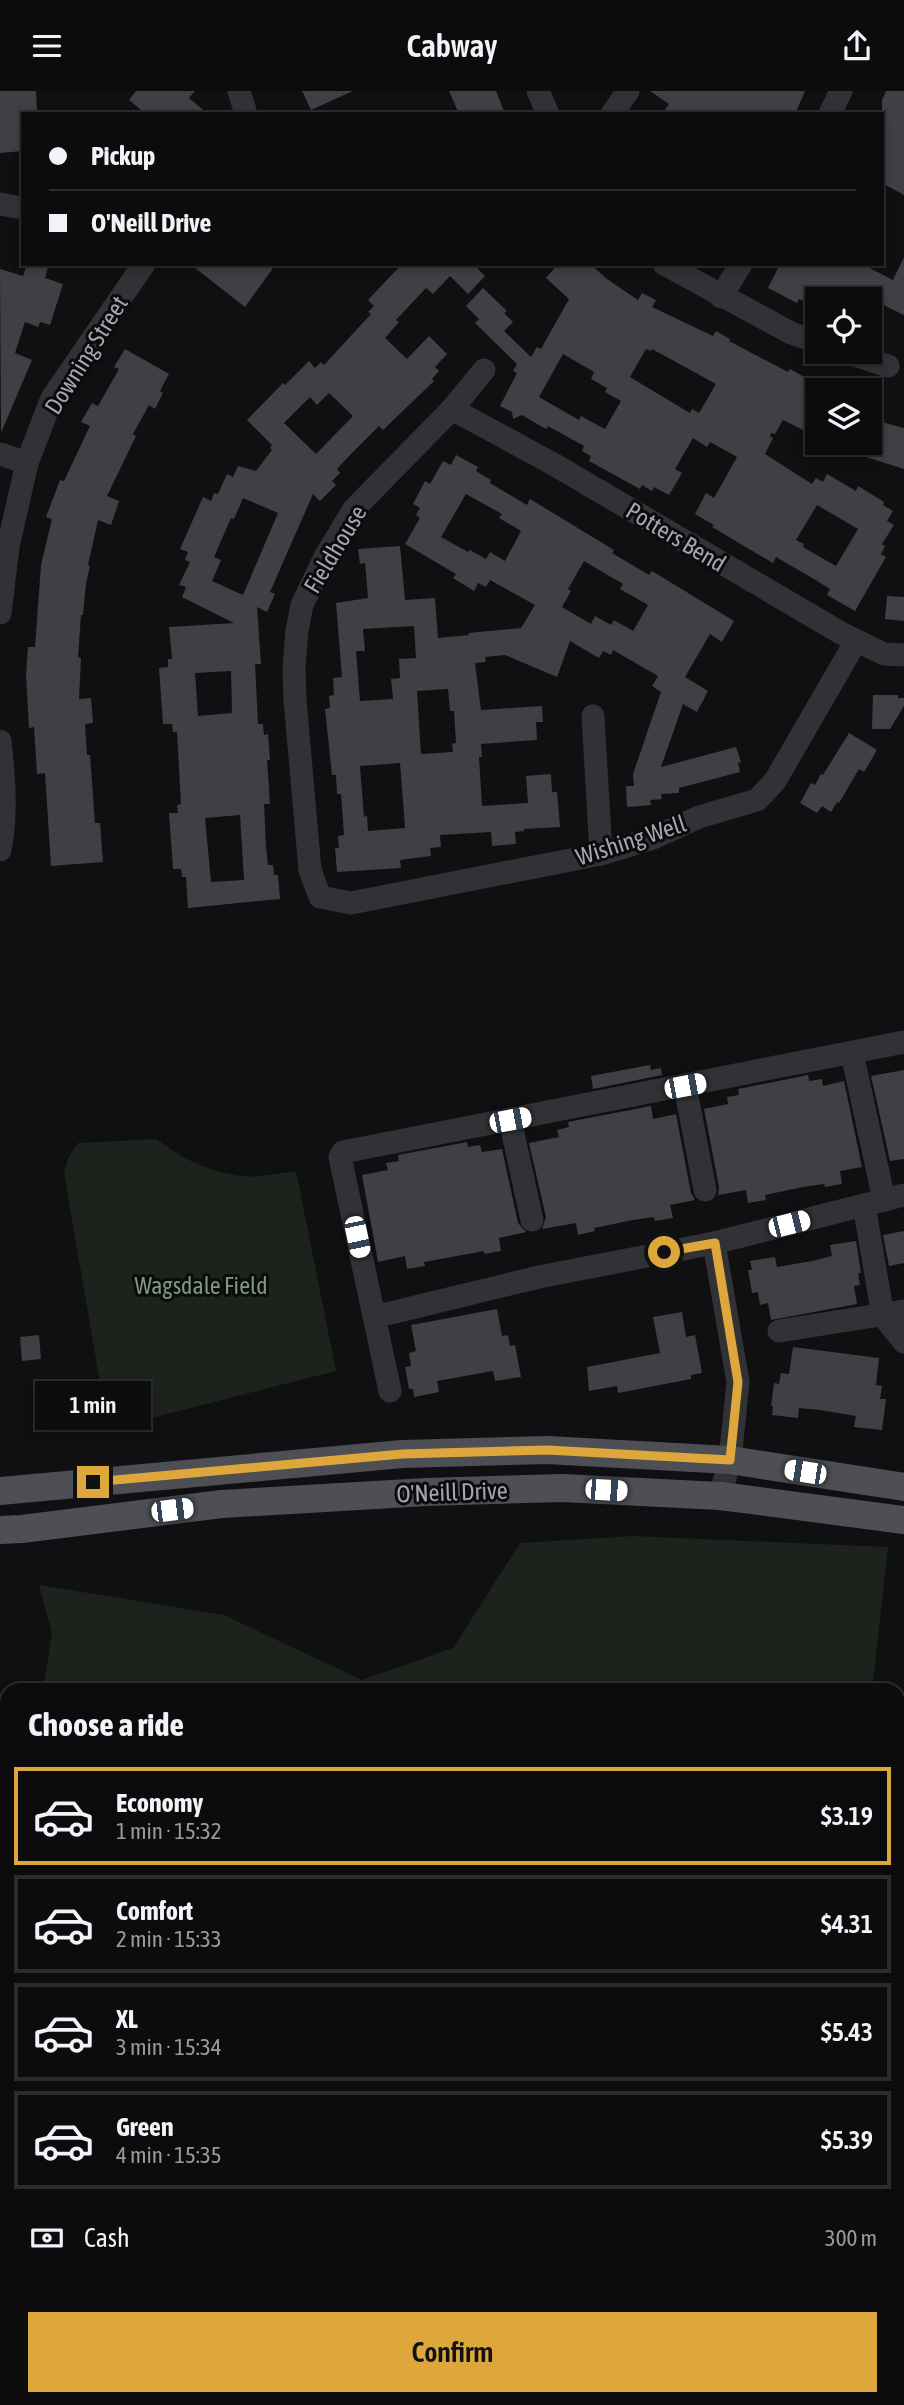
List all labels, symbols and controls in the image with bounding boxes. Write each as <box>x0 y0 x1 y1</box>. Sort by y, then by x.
icon: menu <box>28 27 66 65</box>
text: Cabway <box>407 27 497 64</box>
icon: share <box>838 27 876 65</box>
text: Pickup <box>91 141 155 171</box>
text: O'Neill Drive <box>91 208 211 238</box>
map controls <box>805 287 882 455</box>
button: locate <box>805 287 882 364</box>
street label: Downing Street <box>39 291 133 419</box>
button: layers <box>805 378 882 455</box>
street label: Potters Bend <box>621 497 731 577</box>
street label: Fieldhouse <box>298 500 372 598</box>
street label: Wishing Well <box>573 809 690 870</box>
car <box>663 1072 708 1100</box>
car <box>488 1106 533 1134</box>
car <box>767 1209 812 1239</box>
car <box>343 1214 372 1260</box>
route start <box>648 1236 680 1268</box>
park label: Wagsdale Field <box>134 1272 268 1299</box>
callout: 1 min <box>35 1381 151 1429</box>
text: 1 min <box>70 1392 116 1418</box>
car <box>783 1458 828 1486</box>
route end <box>77 1466 109 1498</box>
street label: O'Neill Drive <box>396 1477 508 1507</box>
car <box>585 1478 628 1502</box>
car <box>150 1497 195 1523</box>
text: Choose a ride <box>28 1706 184 1743</box>
icon: car <box>32 1785 95 1848</box>
text: Economy <box>116 1788 203 1818</box>
text: $3.19 <box>821 1801 873 1831</box>
text: 1 min · 15:32 <box>116 1818 222 1844</box>
icon: car <box>32 1893 95 1956</box>
text: Comfort <box>116 1896 193 1926</box>
text: $4.31 <box>821 1909 873 1939</box>
text: 2 min · 15:33 <box>116 1926 222 1952</box>
icon: car <box>32 2001 95 2064</box>
text: XL <box>116 2004 138 2034</box>
text: $5.43 <box>821 2017 873 2047</box>
text: 3 min · 15:34 <box>116 2034 222 2060</box>
icon: car <box>32 2109 95 2172</box>
text: Green <box>116 2112 174 2142</box>
text: $5.39 <box>821 2125 873 2155</box>
text: 4 min · 15:35 <box>116 2142 222 2168</box>
icon: cash <box>28 2219 66 2257</box>
text: Cash <box>84 2223 130 2253</box>
text: 300 m <box>825 2225 877 2251</box>
button: Confirm <box>28 2312 877 2392</box>

